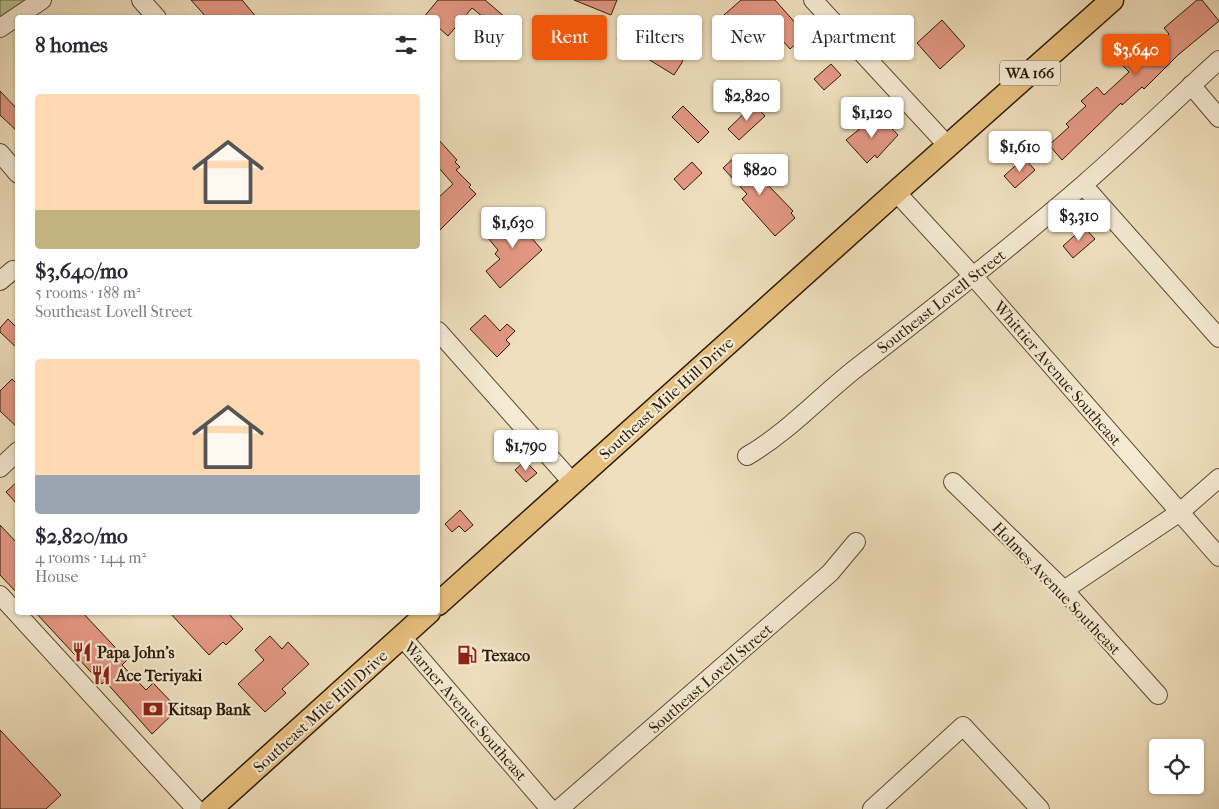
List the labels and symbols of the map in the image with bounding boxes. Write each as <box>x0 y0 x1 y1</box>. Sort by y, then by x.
pin: $3,640 <box>1095 34 1177 76</box>
road number: WA 166 <box>1000 60 1060 86</box>
pin: $2,820 <box>706 80 788 122</box>
pin: $1,120 <box>831 96 913 139</box>
pin: $1,610 <box>979 130 1061 173</box>
pin: $820 <box>730 154 790 196</box>
pin: $3,310 <box>1038 200 1120 242</box>
pin: $1,630 <box>472 206 554 249</box>
street label: Southeast Lovell Street <box>873 245 1010 357</box>
street label: Whittier Avenue Southeast <box>989 296 1126 450</box>
street label: Southeast Mile Hill Drive <box>595 333 737 464</box>
pin: $1,790 <box>485 430 567 472</box>
street label: Holmes Avenue Southeast <box>988 518 1125 659</box>
street label: Southeast Lovell Street <box>645 619 776 737</box>
street label: Warner Avenue Southeast <box>399 637 531 785</box>
restaurant icon: Papa John's <box>71 641 93 663</box>
place label: Papa John's <box>97 643 175 663</box>
fuel station icon: Texaco <box>456 644 478 666</box>
street label: Southeast Mile Hill Drive <box>249 646 391 777</box>
place label: Texaco <box>481 646 530 665</box>
restaurant icon: Ace Teriyaki <box>90 664 112 686</box>
place label: Ace Teriyaki <box>115 666 202 686</box>
bank icon: Kitsap Bank <box>142 698 164 720</box>
place label: Kitsap Bank <box>168 700 251 720</box>

